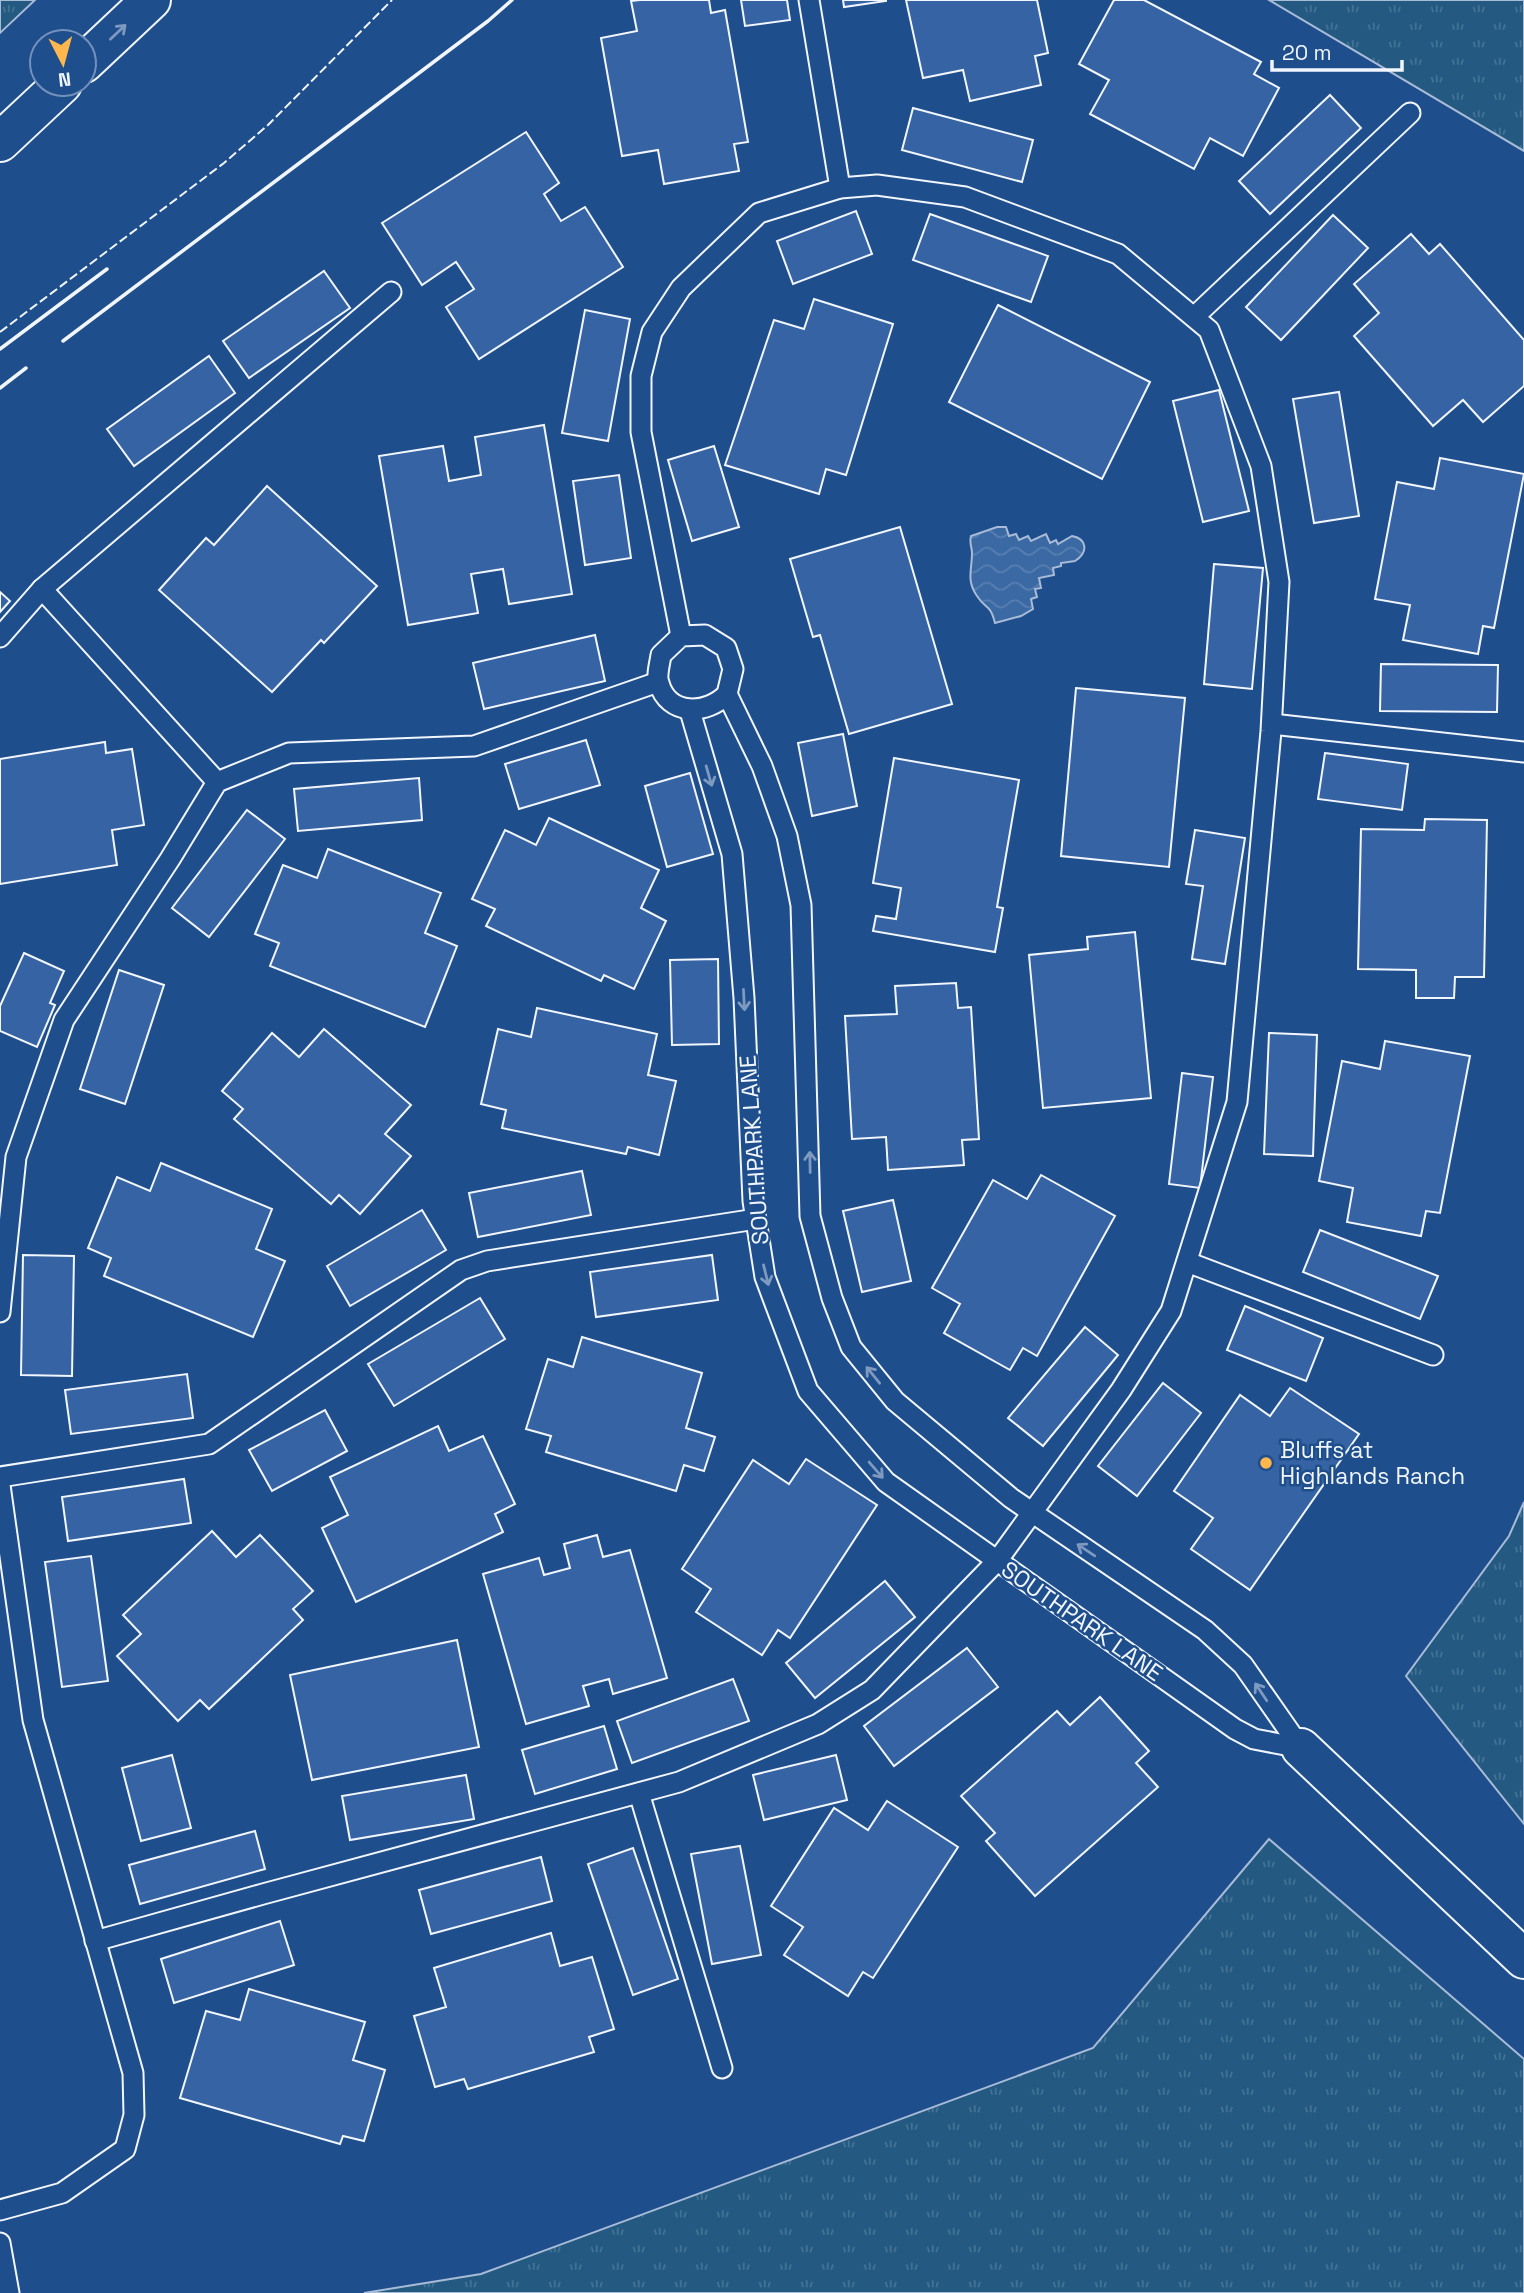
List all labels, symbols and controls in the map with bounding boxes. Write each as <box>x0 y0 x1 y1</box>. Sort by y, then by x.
one-way arrow <box>109 23 126 40</box>
north arrow <box>28 28 98 98</box>
scale bar <box>1272 28 1402 72</box>
text: 20 m <box>1282 39 1332 66</box>
text: N <box>57 66 72 93</box>
one-way arrow <box>704 765 717 787</box>
one-way arrow <box>737 988 750 1011</box>
street label: SOUTHPARK LANE <box>732 1054 776 1246</box>
one-way arrow <box>803 1150 816 1173</box>
one-way arrow <box>760 1263 773 1286</box>
one-way arrow <box>866 1366 881 1384</box>
place label: Bluffs at Highlands Ranch <box>1280 1435 1465 1491</box>
marker: Bluffs at Highlands Ranch <box>1258 1455 1274 1471</box>
one-way arrow <box>868 1461 884 1479</box>
one-way arrow <box>1077 1542 1096 1557</box>
street label: SOUTHPARK LANE <box>996 1554 1168 1688</box>
one-way arrow <box>1254 1683 1268 1702</box>

